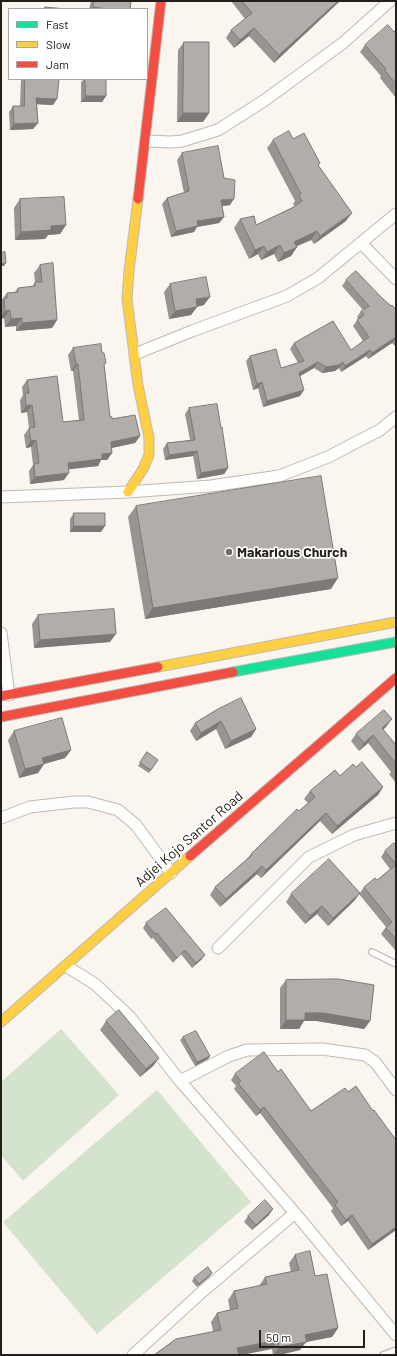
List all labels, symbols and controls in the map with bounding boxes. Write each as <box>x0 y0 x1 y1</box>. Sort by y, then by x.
legend <box>8 8 148 80</box>
text: Fast <box>46 17 69 31</box>
text: Slow <box>46 37 71 51</box>
text: Jam <box>46 57 69 71</box>
place label: Makarious Church <box>237 544 347 560</box>
marker: Makarious Church <box>224 547 234 557</box>
street label: Adjei Kojo Santor Road <box>132 788 246 890</box>
scale bar <box>261 1322 367 1348</box>
text: 50 m <box>266 1330 291 1344</box>

